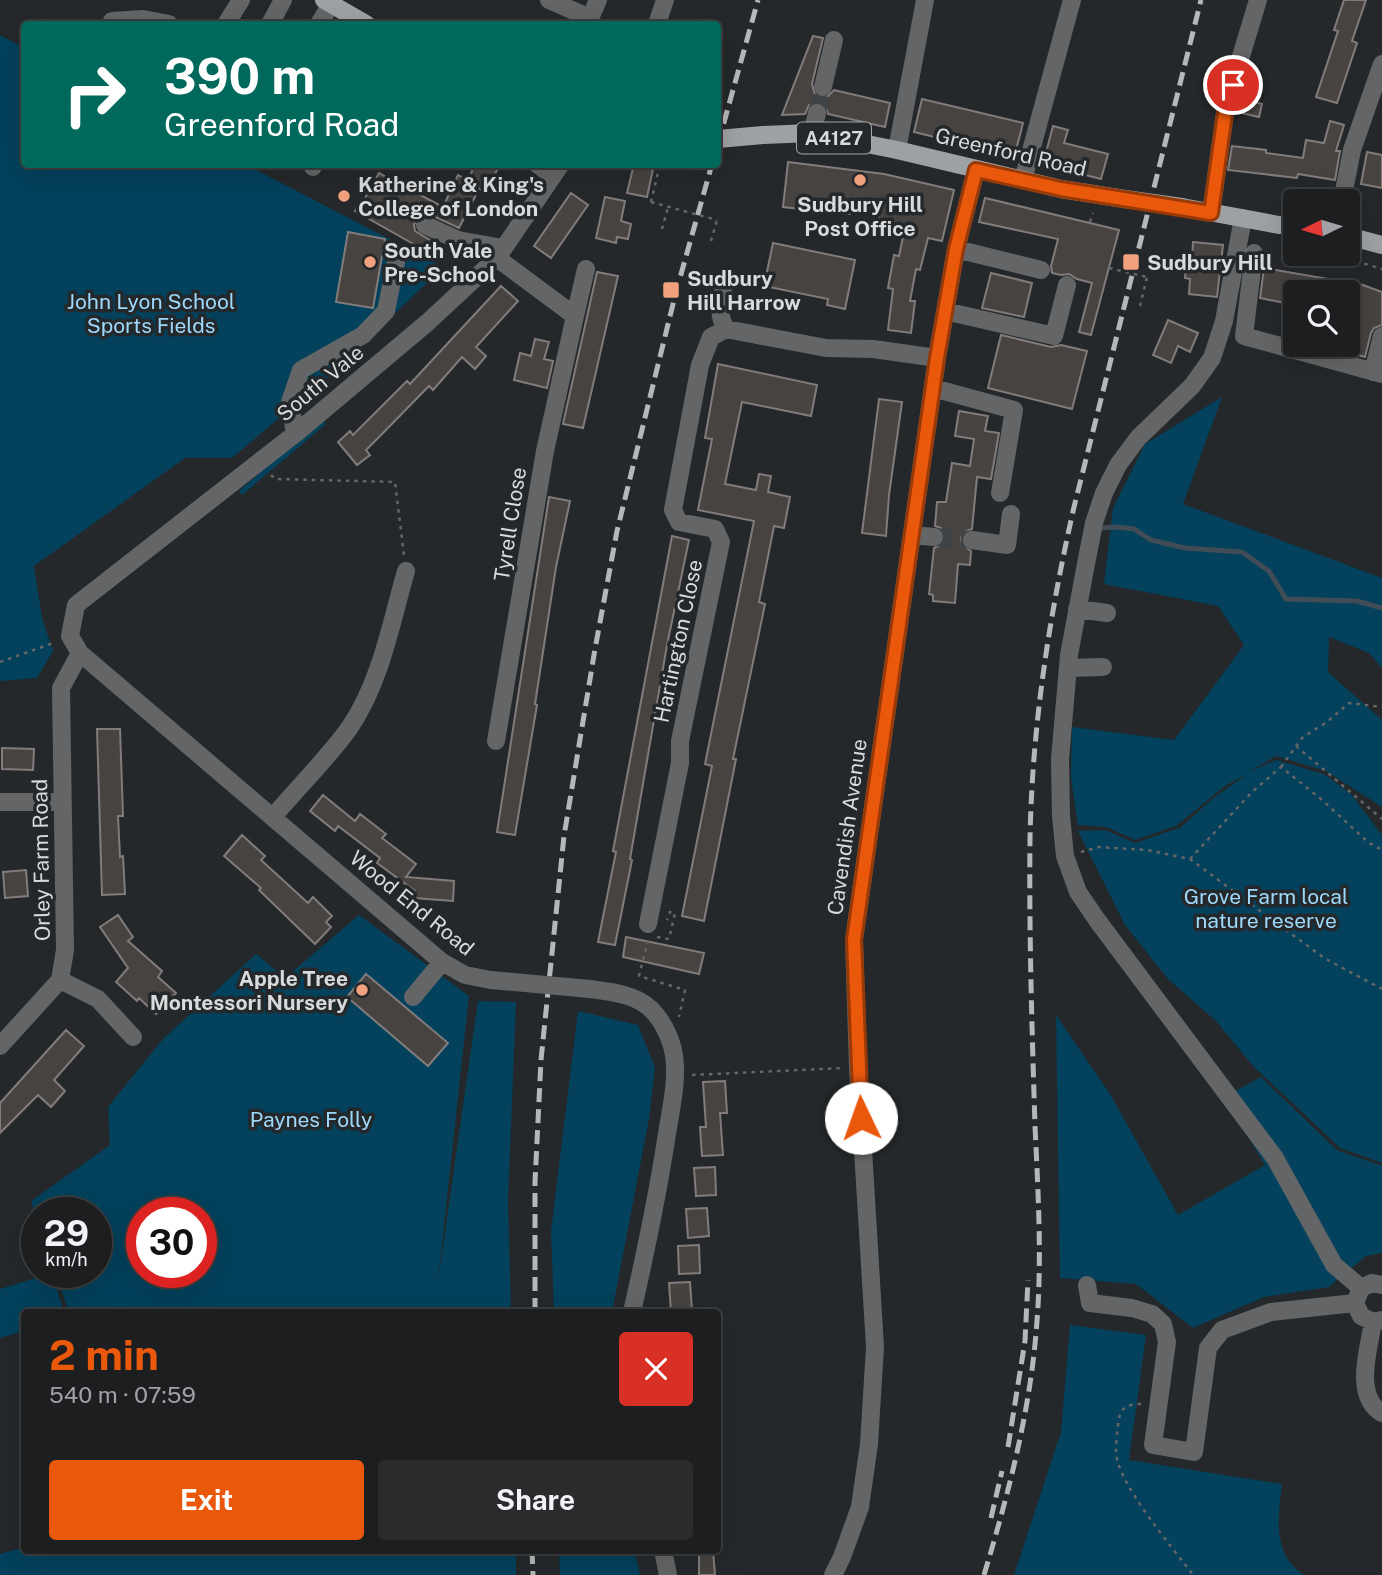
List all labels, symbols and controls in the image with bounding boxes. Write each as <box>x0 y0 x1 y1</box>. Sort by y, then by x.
text: 390 m <box>164 47 315 105</box>
icon: right <box>49 49 140 140</box>
pin <box>1203 55 1263 115</box>
icon: arrive <box>1214 66 1252 104</box>
text: Greenford Road <box>164 106 399 143</box>
road number: A4127 <box>797 122 871 154</box>
street label: Greenford Road <box>933 122 1089 182</box>
place label: Katherine & King's College of London <box>358 172 544 221</box>
marker: Sudbury Hill Post Office <box>852 172 868 188</box>
marker: Katherine & King's College of London <box>336 188 352 204</box>
north arrow <box>1283 189 1360 266</box>
map controls <box>1283 189 1360 357</box>
place label: Sudbury Hill Post Office <box>797 192 923 241</box>
place label: South Vale Pre-School <box>384 238 496 287</box>
place label: Sudbury Hill <box>1147 250 1273 275</box>
marker: Sudbury Hill <box>1121 252 1141 272</box>
marker: South Vale Pre-School <box>362 254 378 270</box>
place label: Sudbury Hill Harrow <box>687 266 801 315</box>
marker: Sudbury Hill Harrow <box>661 280 681 300</box>
button: search <box>1283 280 1360 357</box>
park label: John Lyon School Sports Fields <box>67 289 235 338</box>
street label: South Vale <box>272 340 368 426</box>
street label: Tyrell Close <box>489 465 531 583</box>
street label: Hartington Close <box>649 557 707 725</box>
street label: Cavendish Avenue <box>822 737 872 917</box>
street label: Orley Farm Road <box>27 779 55 941</box>
street label: Wood End Road <box>345 845 479 961</box>
park label: Grove Farm local nature reserve <box>1184 884 1348 933</box>
place label: Apple Tree Montessori Nursery <box>150 966 348 1015</box>
marker: Apple Tree Montessori Nursery <box>354 982 370 998</box>
position arrow <box>824 1081 898 1155</box>
park label: Paynes Folly <box>250 1107 372 1132</box>
speed limit sign: 30 <box>126 1197 217 1288</box>
text: 29 <box>44 1213 89 1254</box>
text: km/h <box>45 1249 88 1270</box>
text: 2 min <box>49 1330 159 1379</box>
button: close <box>619 1332 693 1406</box>
text: 540 m · 07:59 <box>49 1381 196 1408</box>
button: Exit <box>49 1460 364 1540</box>
button: Share <box>378 1460 693 1540</box>

